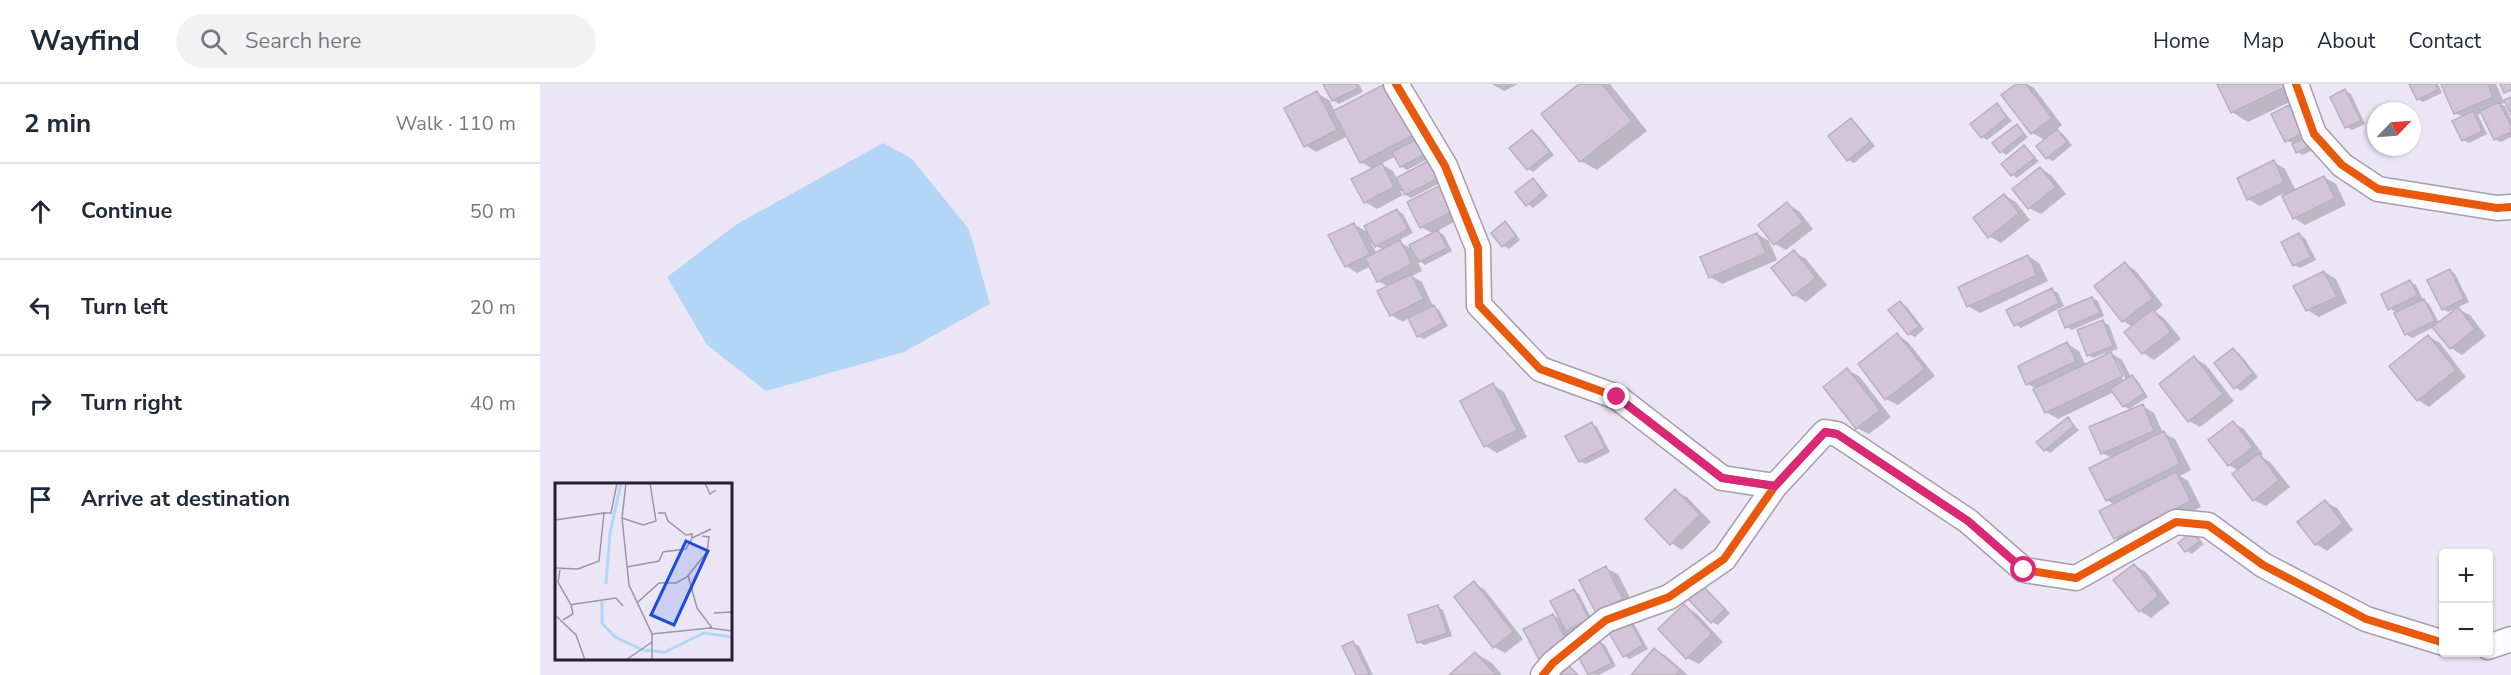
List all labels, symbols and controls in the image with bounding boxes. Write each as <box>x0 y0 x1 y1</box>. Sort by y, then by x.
search box <box>176 14 596 68</box>
text: Wayfind <box>30 22 140 60</box>
icon: search <box>197 25 230 58</box>
text: Search here <box>245 26 362 56</box>
text: Home <box>2153 27 2210 55</box>
text: Map <box>2243 27 2284 55</box>
text: About <box>2317 27 2375 55</box>
text: Contact <box>2408 27 2481 55</box>
north arrow <box>2367 102 2421 156</box>
text: 2 min <box>24 106 91 141</box>
text: Walk · 110 m <box>396 110 516 137</box>
icon: ahead <box>24 195 57 228</box>
text: Continue <box>81 196 172 226</box>
text: 50 m <box>470 198 516 225</box>
icon: left <box>24 291 57 324</box>
text: Turn left <box>81 292 168 322</box>
text: 20 m <box>470 294 516 321</box>
route end <box>1603 383 1629 409</box>
icon: right <box>24 387 57 420</box>
text: Turn right <box>81 388 182 418</box>
text: 40 m <box>470 390 516 417</box>
icon: arrive <box>24 483 57 516</box>
inset map <box>555 483 732 660</box>
text: Arrive at destination <box>81 484 290 514</box>
map controls <box>2439 549 2493 657</box>
button: + <box>2439 549 2493 603</box>
route start <box>2010 556 2036 582</box>
button: − <box>2439 603 2493 657</box>

